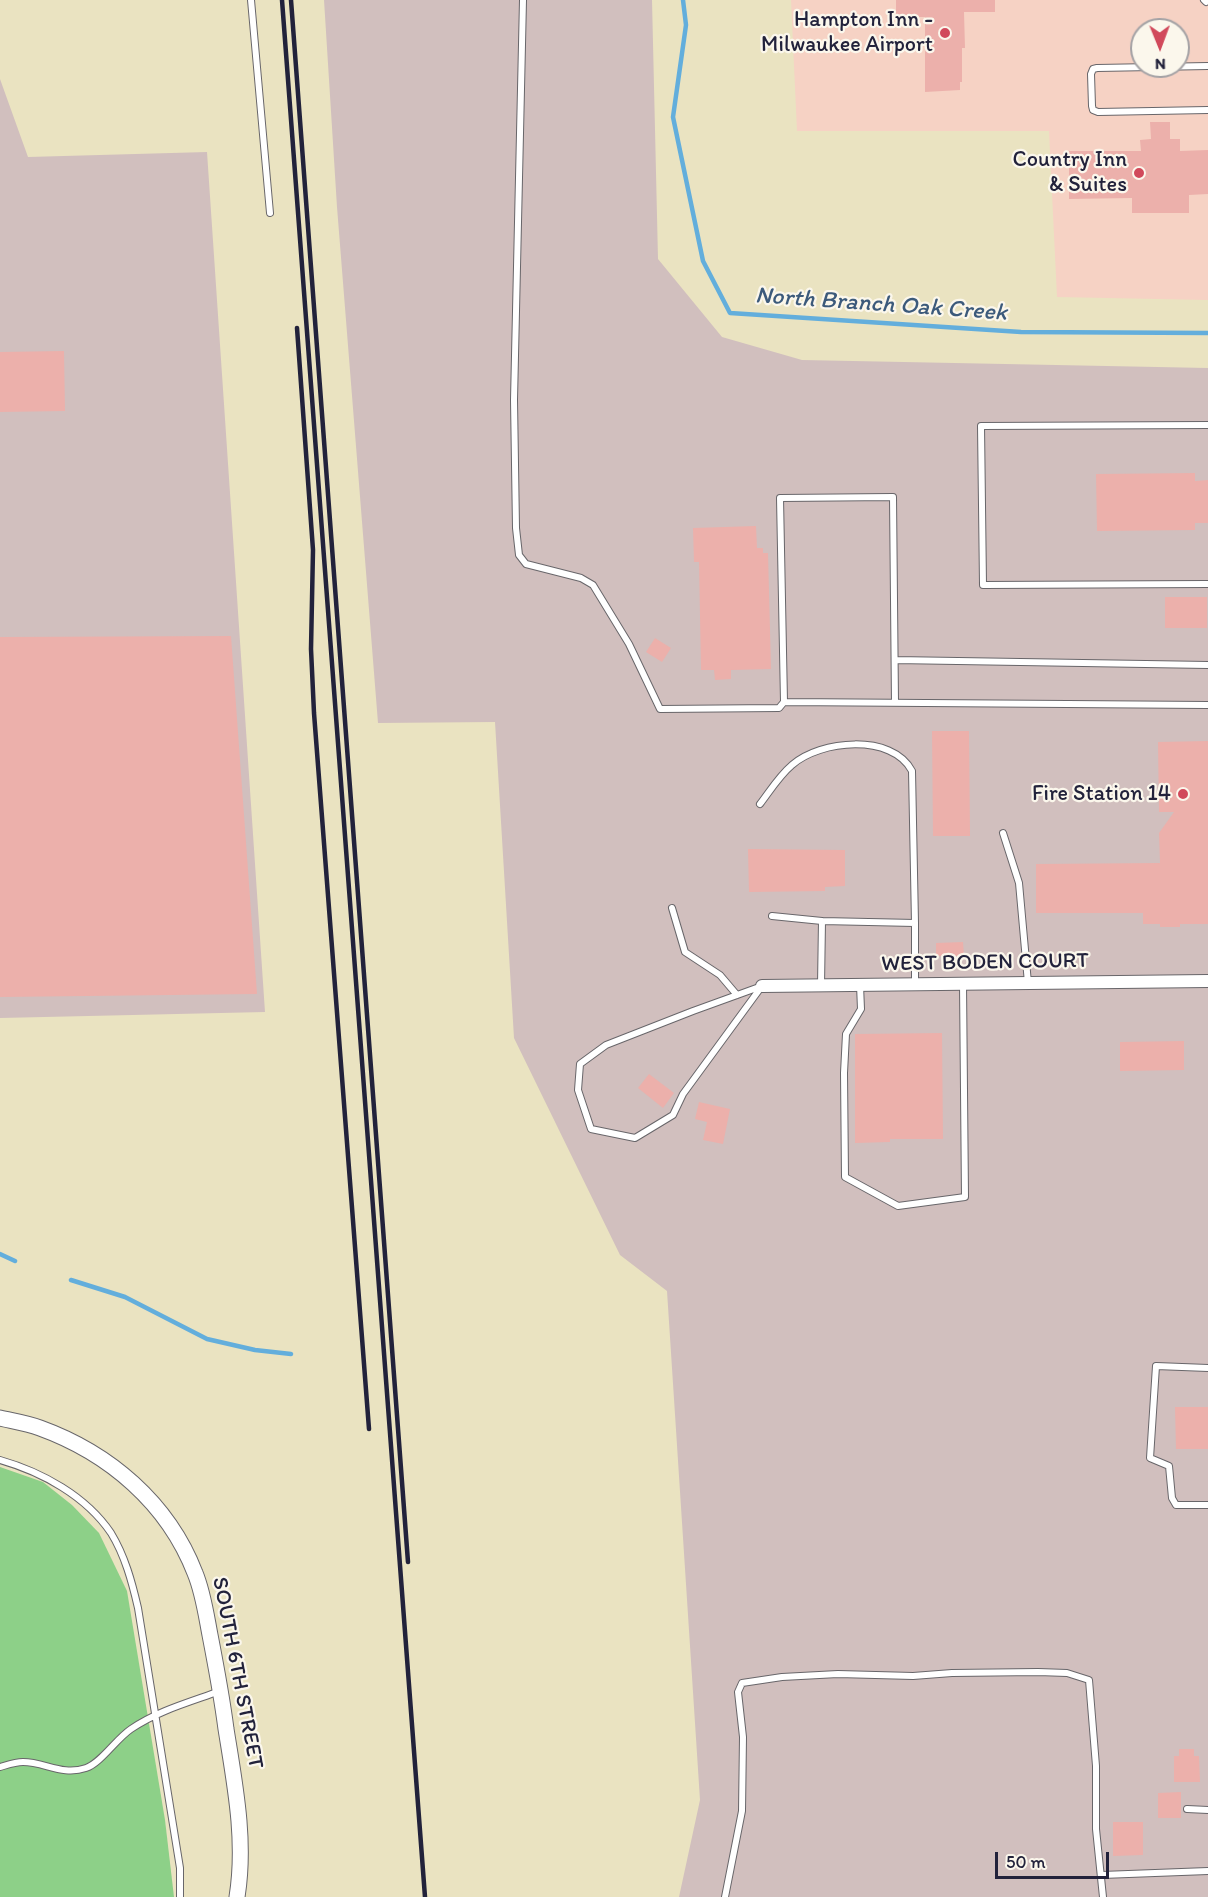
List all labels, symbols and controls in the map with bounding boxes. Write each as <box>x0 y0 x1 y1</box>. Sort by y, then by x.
place label: Hampton Inn - Milwaukee Airport <box>761 7 933 58</box>
north arrow <box>1130 18 1190 78</box>
marker: Hampton Inn - Milwaukee Airport <box>938 26 952 40</box>
text: N <box>1155 55 1166 74</box>
place label: Country Inn & Suites <box>1013 147 1127 198</box>
marker: Country Inn & Suites <box>1132 166 1146 180</box>
water label: North Branch Oak Creek <box>754 282 1008 328</box>
place label: Fire Station 14 <box>1032 781 1171 807</box>
marker: Fire Station 14 <box>1176 787 1190 801</box>
street label: WEST BODEN COURT <box>881 948 1089 978</box>
street label: SOUTH 6TH STREET <box>205 1575 269 1771</box>
scale bar <box>998 1840 1112 1878</box>
text: 50 m <box>1006 1851 1046 1873</box>

